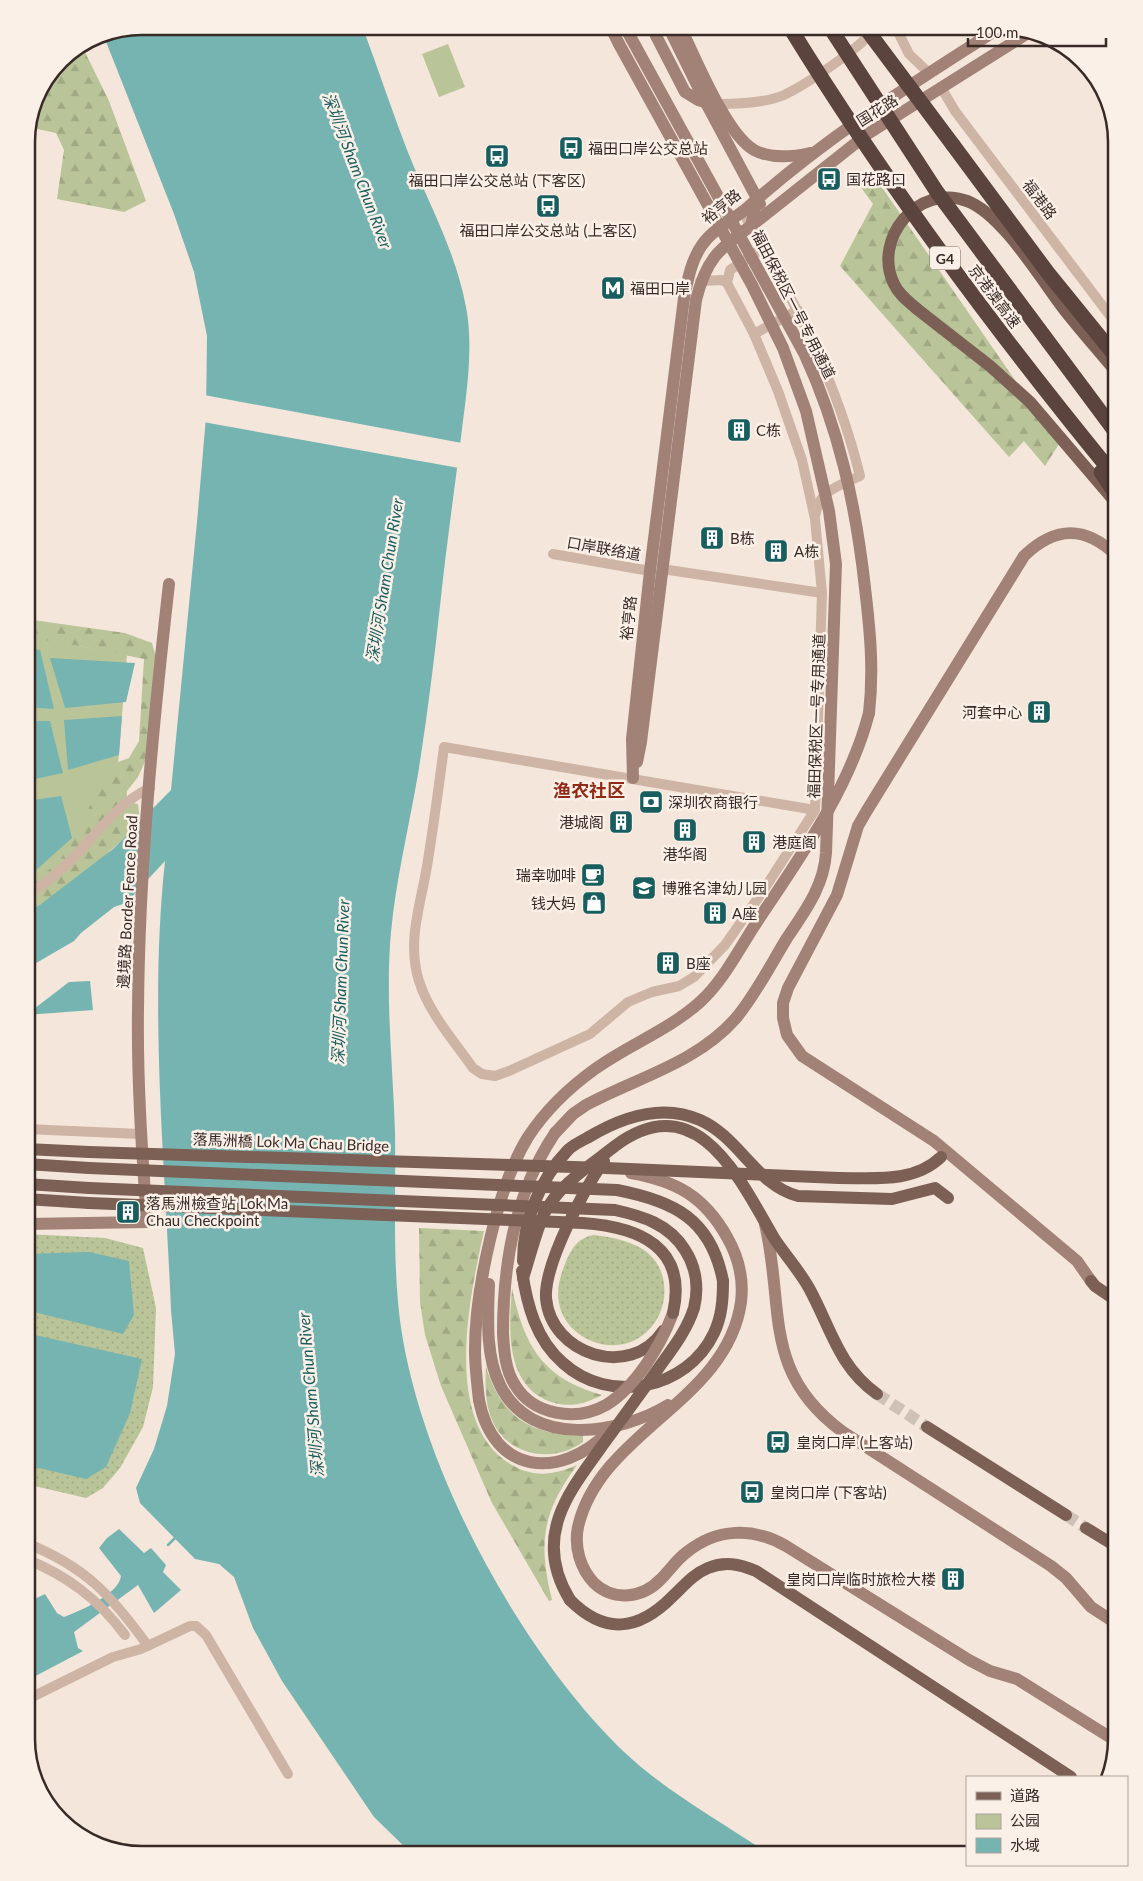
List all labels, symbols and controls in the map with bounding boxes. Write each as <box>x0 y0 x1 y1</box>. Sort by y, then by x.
scale bar <box>968 15 1106 47</box>
text: 100 m <box>976 23 1018 41</box>
water label: 深圳河 Sham Chun River <box>319 89 397 251</box>
street label: 国花路 <box>853 90 901 130</box>
bus stop icon: 福田口岸公交总站 <box>558 135 584 161</box>
place label: 福田口岸公交总站 <box>588 139 708 157</box>
bus stop icon: 福田口岸公交总站 (下客区) <box>484 143 510 169</box>
bus stop icon: 国花路口 <box>816 166 842 192</box>
place label: 国花路口 <box>846 170 906 188</box>
place label: 福田口岸公交总站 (下客区) <box>409 171 585 189</box>
street label: 福港路 <box>1019 176 1061 222</box>
street label: 裕亨路 <box>698 185 744 227</box>
bus stop icon: 福田口岸公交总站 (上客区) <box>535 193 561 219</box>
place label: 福田口岸公交总站 (上客区) <box>460 221 636 239</box>
street label: 福田保税区一号专用通道 <box>749 226 839 382</box>
road number: G4 <box>930 247 960 270</box>
street label: 京港澳高速 <box>965 261 1025 331</box>
metro station icon: 福田口岸 <box>600 275 626 301</box>
place label: 福田口岸 <box>630 279 690 297</box>
building icon: C栋 <box>726 417 752 443</box>
place label: C栋 <box>756 421 781 439</box>
water label: 深圳河 Sham Chun River <box>362 496 406 663</box>
building icon: B栋 <box>699 525 725 551</box>
place label: B栋 <box>730 529 755 547</box>
street label: 口岸联络道 <box>565 533 643 563</box>
building icon: A栋 <box>763 538 789 564</box>
place label: A栋 <box>794 542 819 560</box>
street label: 裕亨路 <box>617 595 639 641</box>
street label: 福田保税区一号专用通道 <box>804 633 828 799</box>
building icon: 河套中心 <box>1026 699 1052 725</box>
place label: 河套中心 <box>962 703 1022 721</box>
district label: 渔农社区 <box>553 779 625 801</box>
bank icon: 深圳农商银行 <box>638 789 664 815</box>
place label: 深圳农商银行 <box>668 793 758 811</box>
building icon: 港城阁 <box>608 809 634 835</box>
place label: 港城阁 <box>559 813 604 831</box>
street label: 邊境路 Border Fence Road <box>113 815 141 989</box>
building icon: 港华阁 <box>672 817 698 843</box>
building icon: 港庭阁 <box>741 829 767 855</box>
place label: 港庭阁 <box>772 833 817 851</box>
place label: 港华阁 <box>662 845 708 863</box>
cafe icon: 瑞幸咖啡 <box>580 862 606 888</box>
place label: 瑞幸咖啡 <box>516 866 576 884</box>
school or university icon: 博雅名津幼儿园 <box>631 875 657 901</box>
place label: 博雅名津幼儿园 <box>662 879 767 897</box>
shop icon: 钱大妈 <box>581 890 607 916</box>
place label: 钱大妈 <box>531 894 576 912</box>
water label: 深圳河 Sham Chun River <box>328 898 352 1065</box>
building icon: A座 <box>702 900 728 926</box>
place label: A座 <box>732 904 757 922</box>
building icon: B座 <box>655 950 681 976</box>
place label: B座 <box>686 954 711 972</box>
street label: 落馬洲橋 Lok Ma Chau Bridge <box>192 1130 390 1154</box>
place label: 落馬洲檢查站 Lok Ma Chau Checkpoint <box>146 1194 288 1229</box>
building icon: 落馬洲檢查站 Lok Ma Chau Checkpoint <box>115 1199 141 1225</box>
water label: 深圳河 Sham Chun River <box>293 1311 327 1478</box>
bus stop icon: 皇岗口岸 (上客站) <box>765 1429 791 1455</box>
place label: 皇岗口岸 (上客站) <box>796 1433 913 1451</box>
bus stop icon: 皇岗口岸 (下客站) <box>739 1479 765 1505</box>
place label: 皇岗口岸 (下客站) <box>770 1483 887 1501</box>
building icon: 皇岗口岸临时旅检大楼 <box>940 1566 966 1592</box>
place label: 皇岗口岸临时旅检大楼 <box>786 1570 936 1588</box>
legend <box>966 1776 1128 1866</box>
text: 道路 <box>1010 1786 1040 1804</box>
text: 公园 <box>1010 1811 1040 1829</box>
text: 水域 <box>1010 1836 1040 1854</box>

